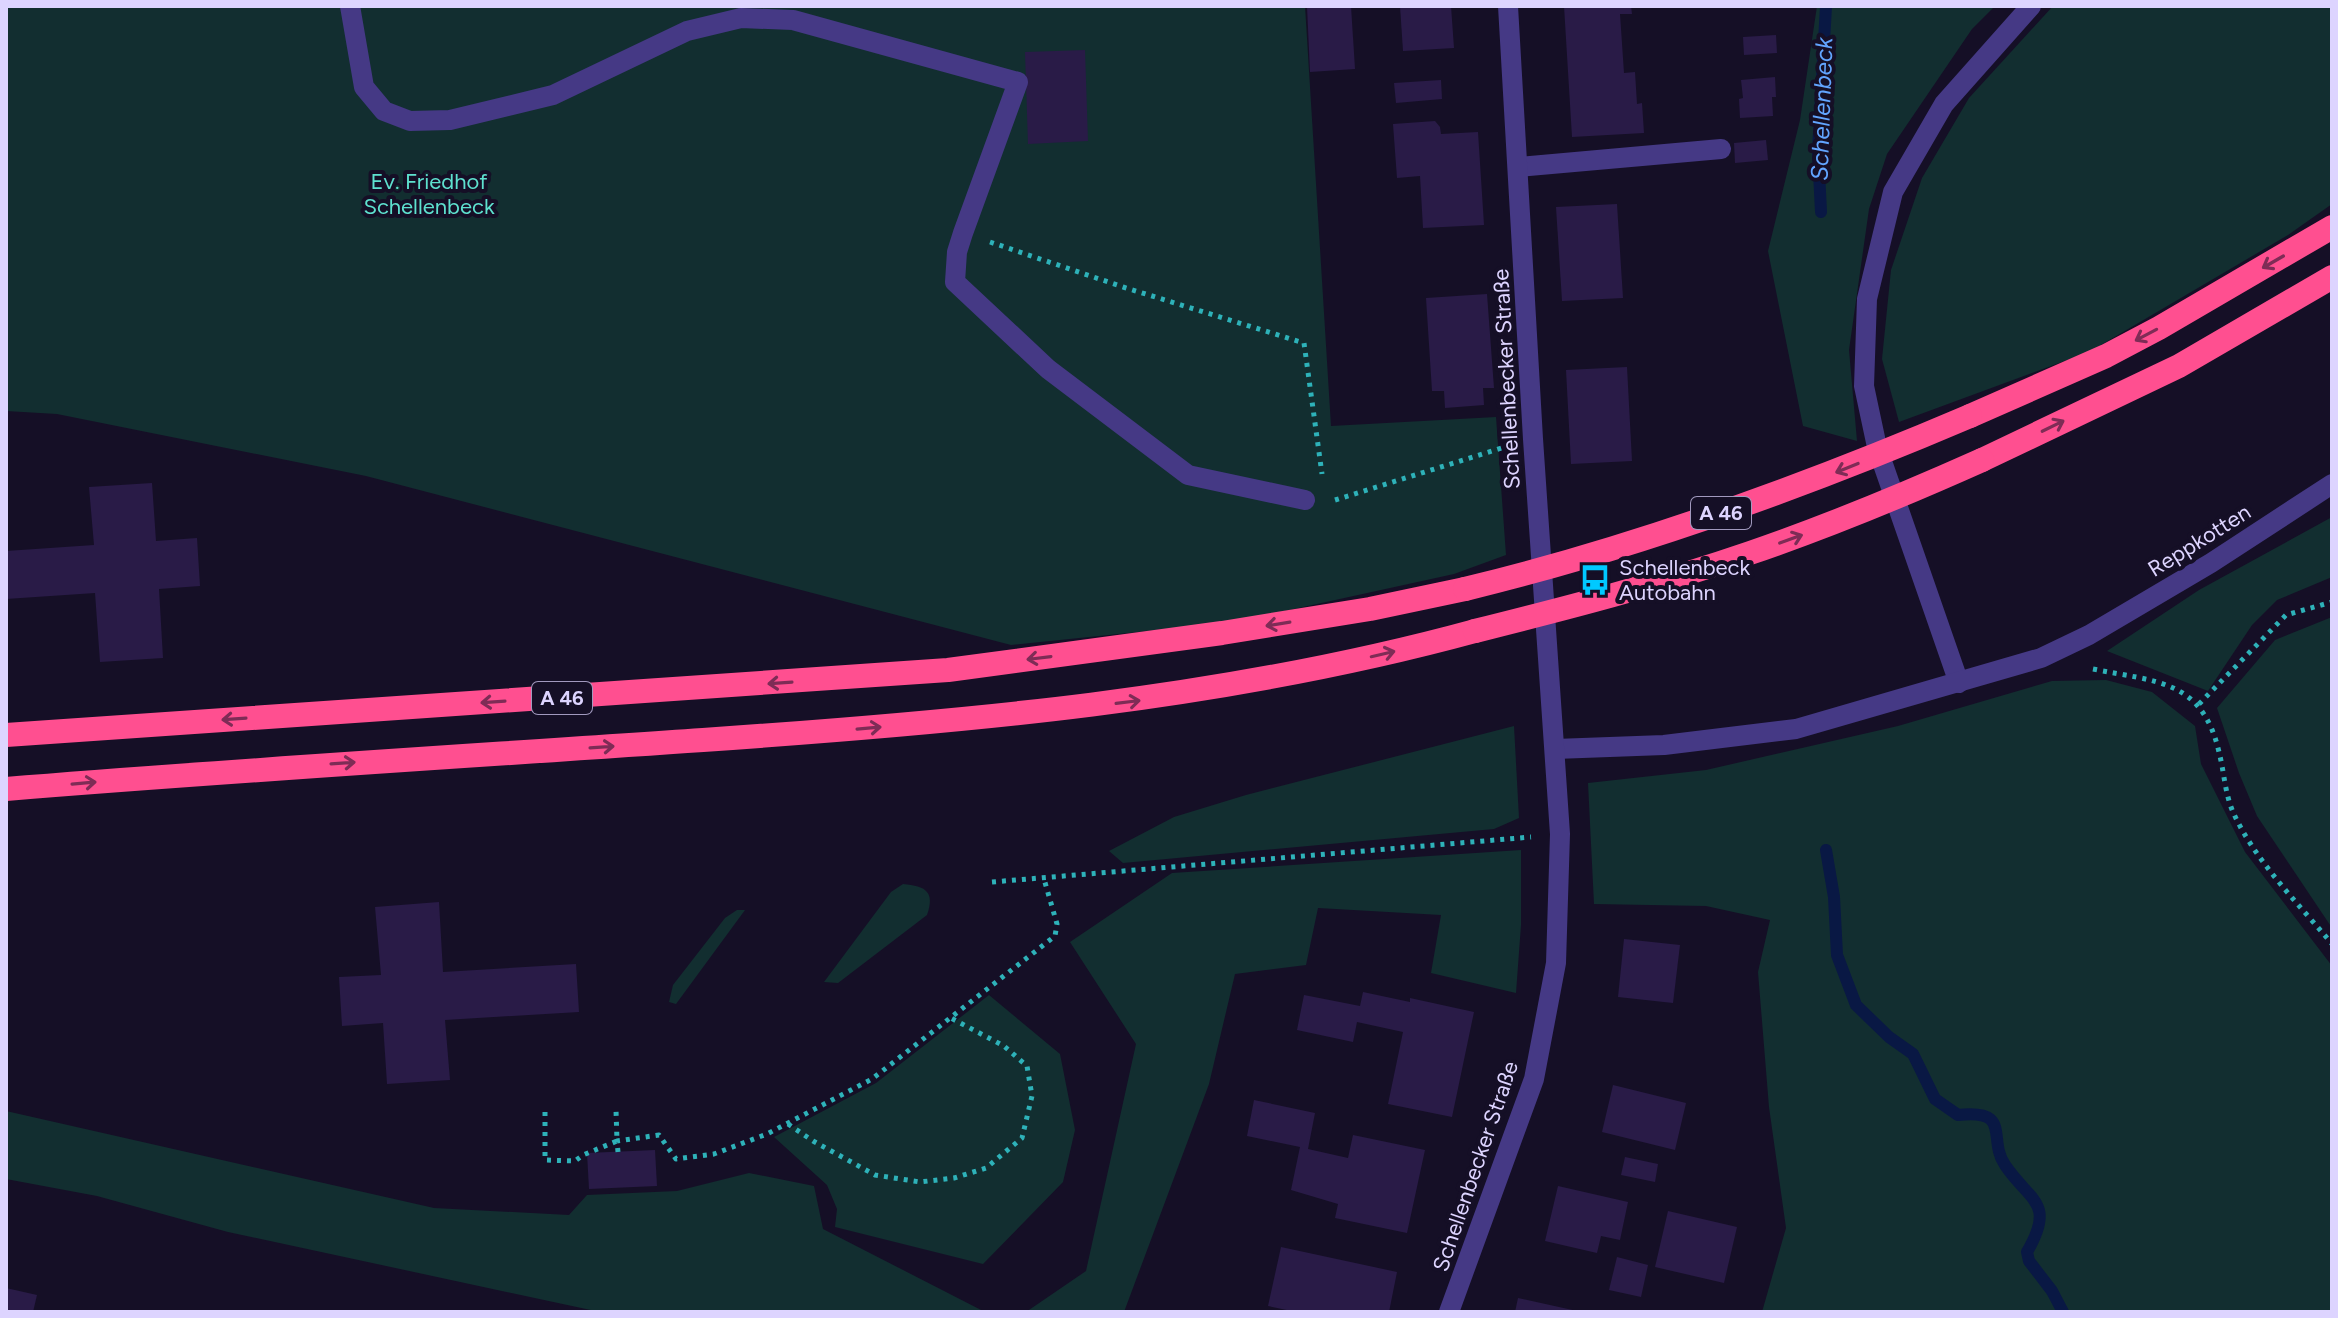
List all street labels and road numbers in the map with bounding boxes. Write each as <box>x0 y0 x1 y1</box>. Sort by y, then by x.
street label: Schellenbecker Straße <box>1487 268 1526 490</box>
road number: A 46 <box>1691 497 1751 529</box>
street label: Reppkotten <box>2143 498 2256 583</box>
road number: A 46 <box>532 682 592 714</box>
street label: Schellenbecker Straße <box>1427 1057 1524 1275</box>

